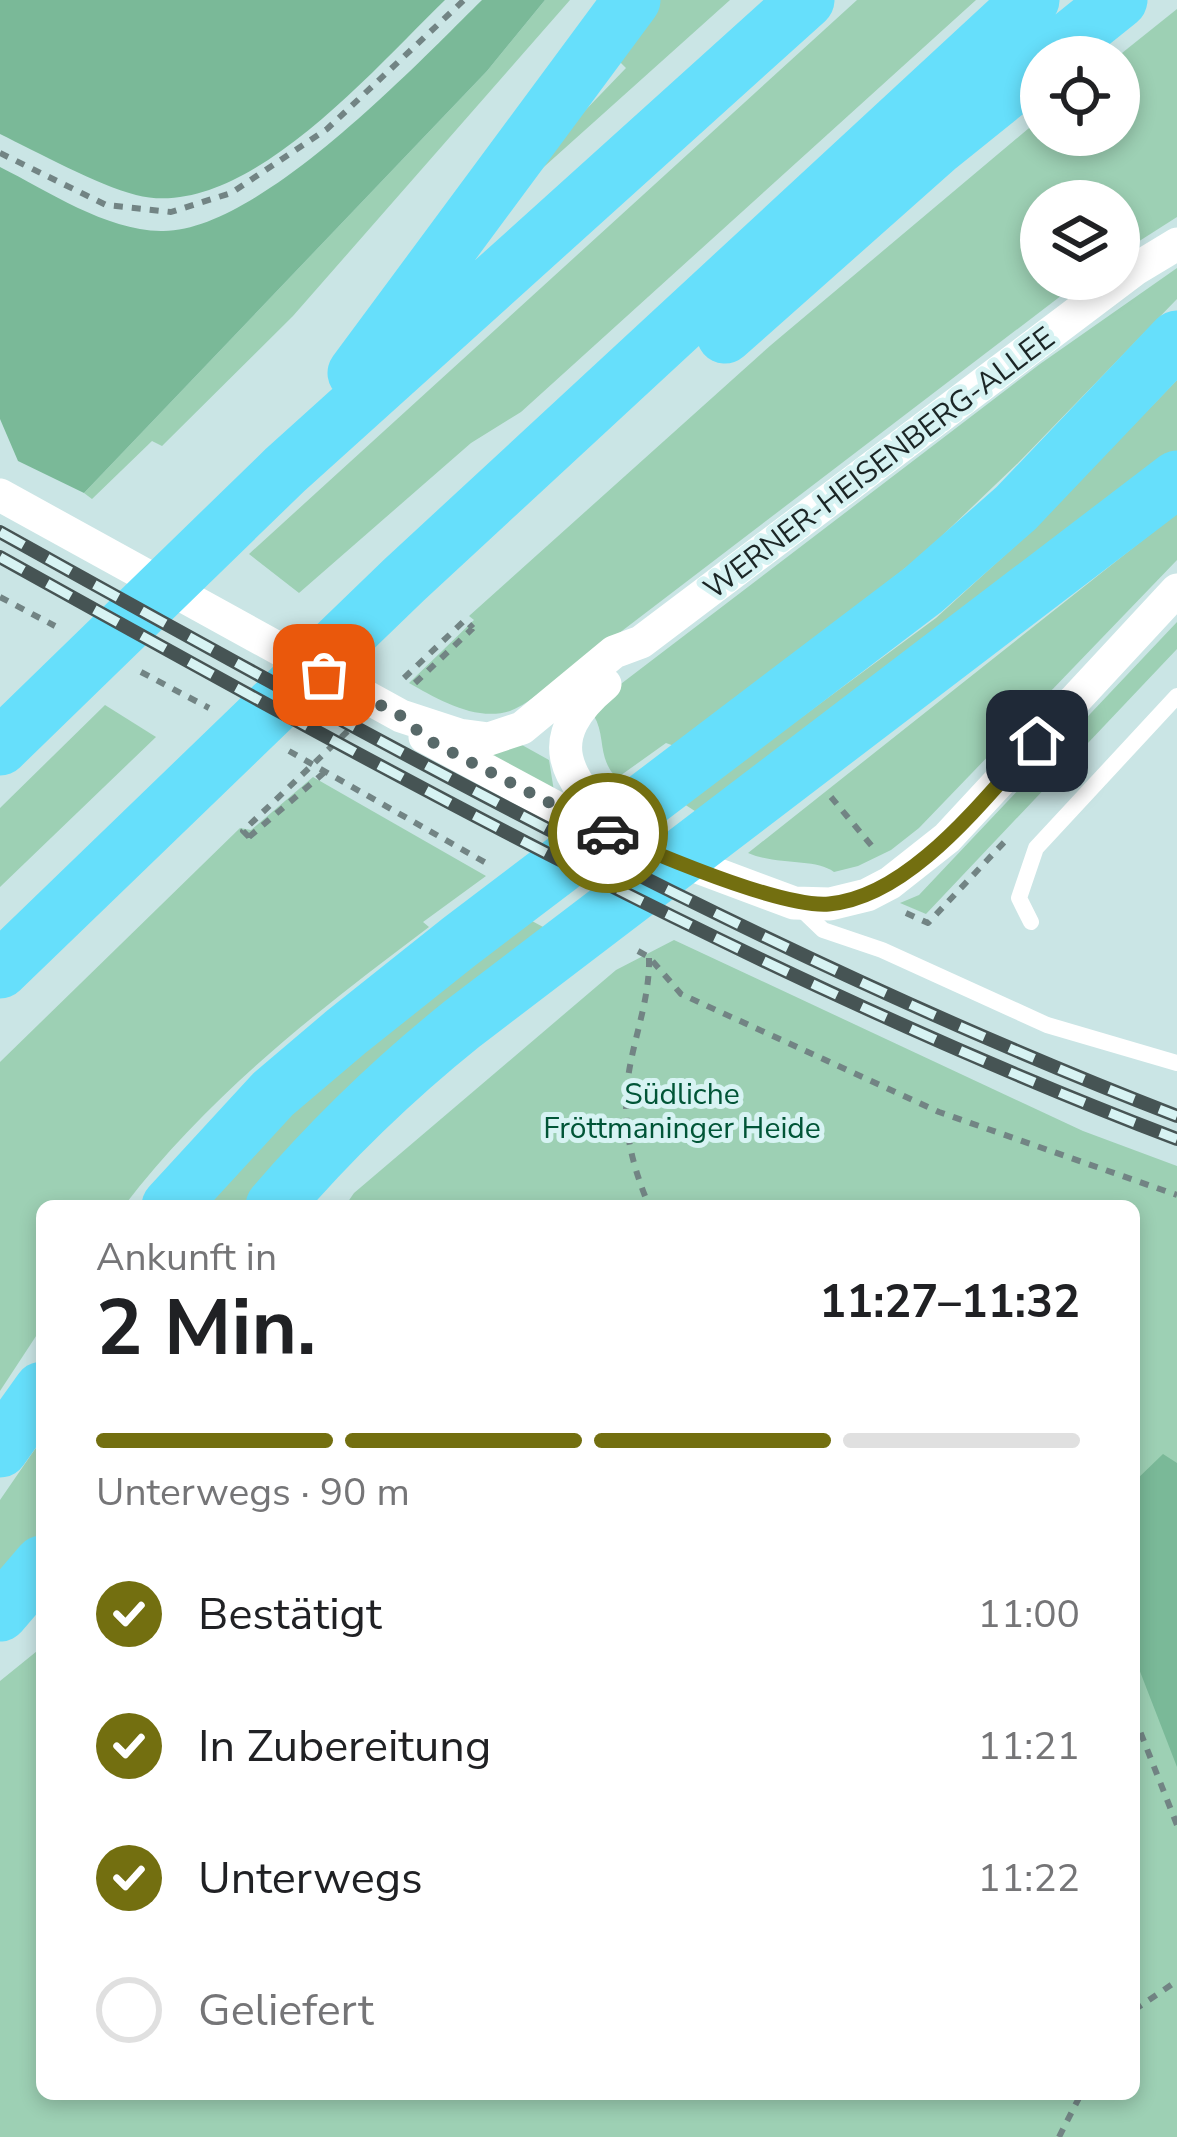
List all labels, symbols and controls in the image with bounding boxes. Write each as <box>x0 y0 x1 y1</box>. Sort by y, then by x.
map controls <box>1020 36 1140 300</box>
button: locate <box>1020 36 1140 156</box>
button: layers <box>1020 180 1140 300</box>
street label: WERNER-HEISENBERG-ALLEE <box>695 318 1063 609</box>
pin <box>273 624 375 726</box>
icon: bag <box>291 642 357 708</box>
pin <box>986 690 1088 792</box>
icon: home <box>1004 708 1070 774</box>
courier <box>548 773 668 893</box>
icon: car <box>575 800 641 866</box>
park label: Südliche Fröttmaninger Heide <box>543 1074 821 1149</box>
text: Ankunft in <box>96 1231 277 1284</box>
text: 11:27–11:32 <box>819 1272 1080 1333</box>
text: 2 Min. <box>96 1275 316 1382</box>
text: Unterwegs · 90 m <box>96 1466 410 1519</box>
icon: check <box>96 1581 162 1647</box>
text: Bestätigt <box>198 1584 382 1645</box>
text: 11:00 <box>978 1588 1080 1641</box>
icon: check <box>96 1713 162 1779</box>
text: In Zubereitung <box>198 1716 491 1777</box>
text: 11:21 <box>978 1720 1080 1773</box>
icon: check <box>96 1845 162 1911</box>
text: Unterwegs <box>198 1848 423 1909</box>
text: 11:22 <box>978 1852 1080 1905</box>
text: Geliefert <box>198 1980 374 2041</box>

